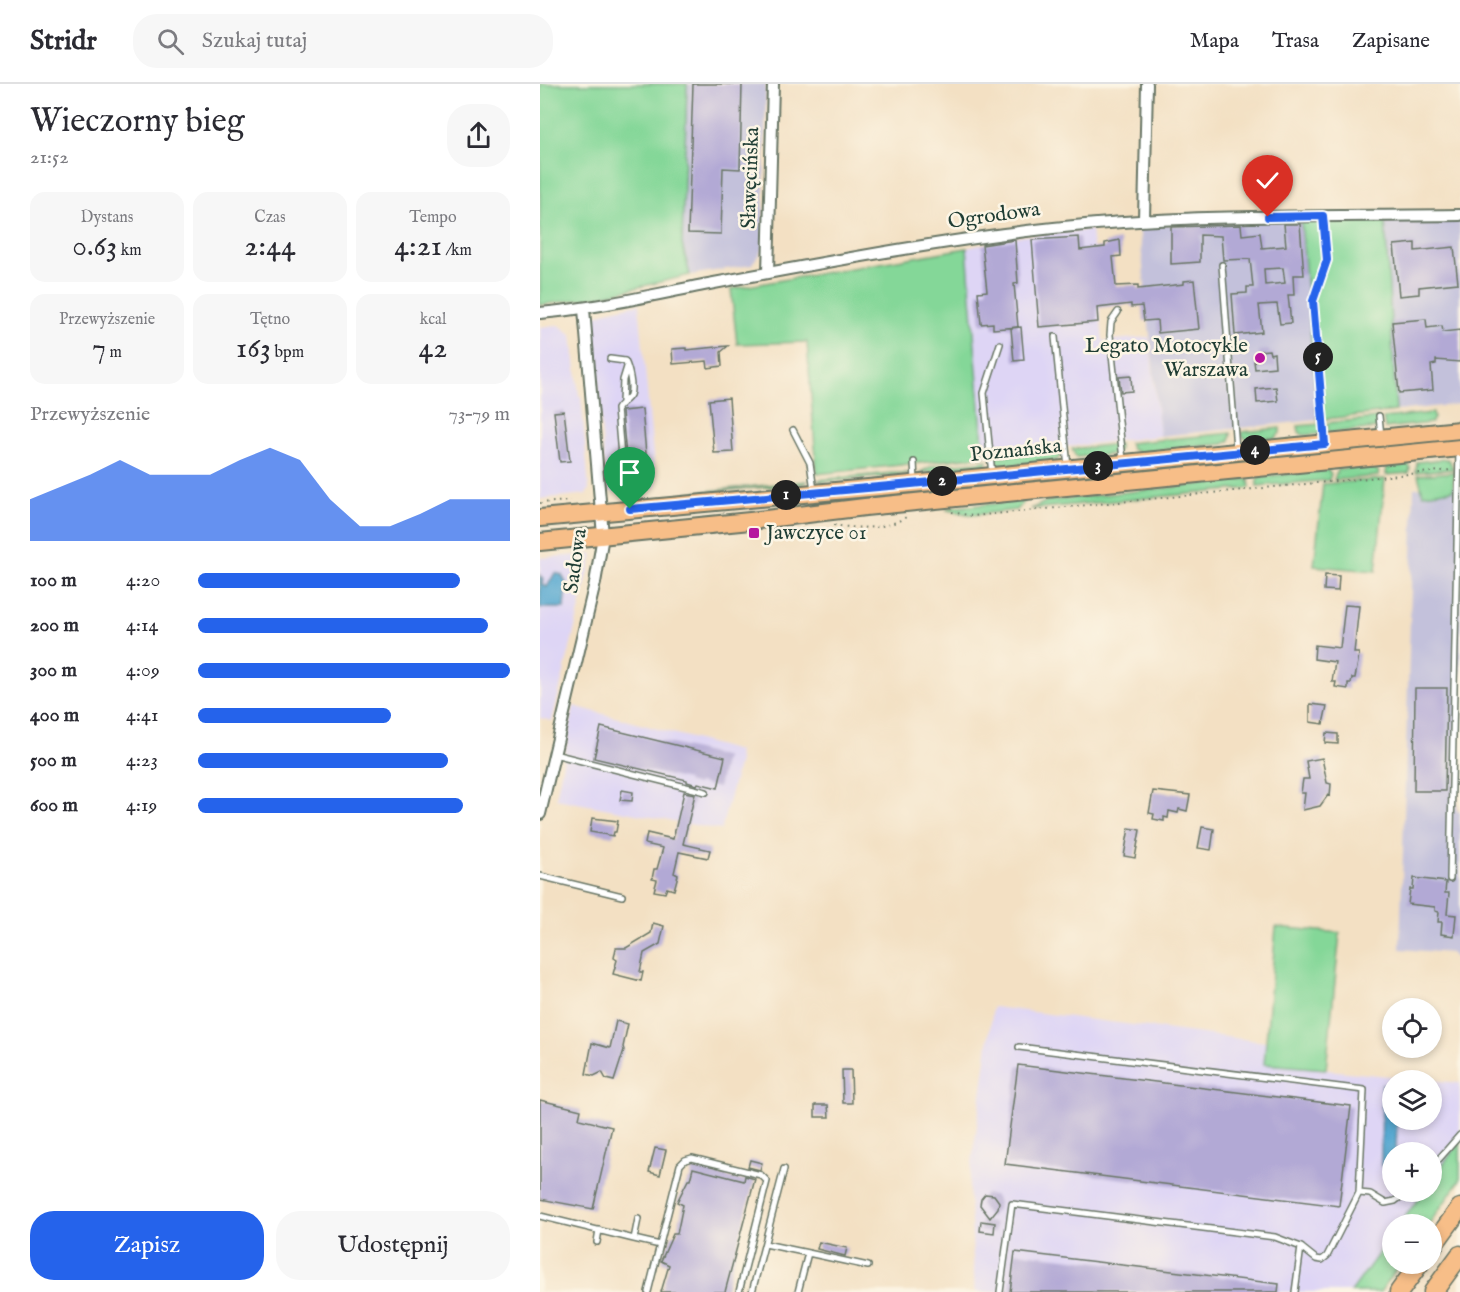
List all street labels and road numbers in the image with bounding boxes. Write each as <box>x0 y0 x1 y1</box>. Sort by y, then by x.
street label: Sławęcińska <box>736 126 766 230</box>
street label: Ogrodowa <box>946 196 1043 236</box>
street label: Poznańska <box>969 433 1064 469</box>
street label: Sadowa <box>558 526 594 595</box>

